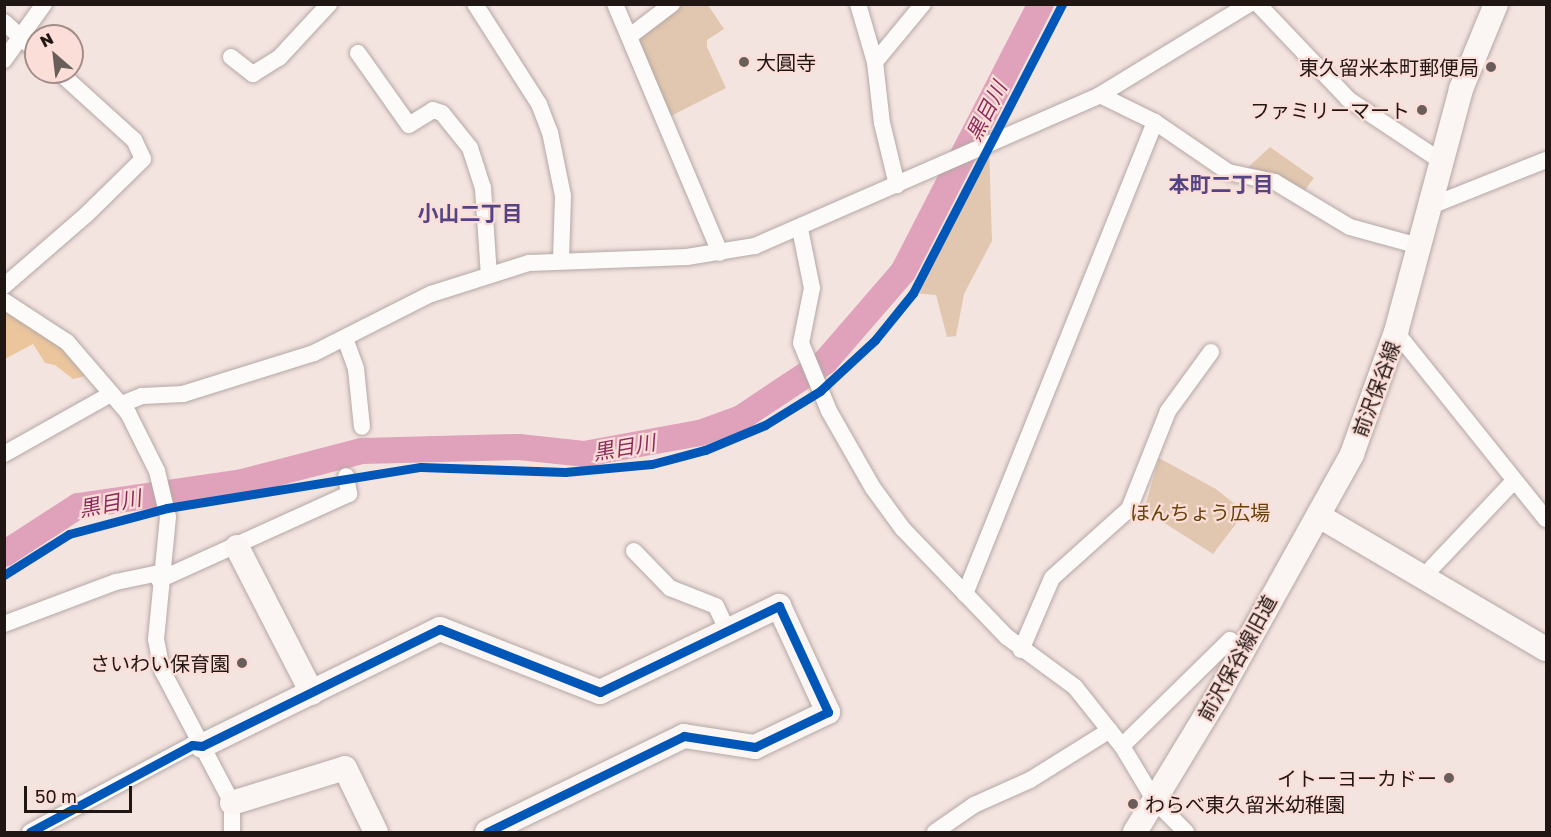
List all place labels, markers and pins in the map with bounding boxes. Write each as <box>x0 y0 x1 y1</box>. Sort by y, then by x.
place label: 大圓寺 <box>756 50 816 74</box>
marker: 大圓寺 <box>737 55 751 69</box>
place label: 東久留米本町郵便局 <box>1299 55 1479 79</box>
marker: 東久留米本町郵便局 <box>1484 60 1498 74</box>
place label: ファミリーマート <box>1250 98 1410 122</box>
marker: ファミリーマート <box>1415 103 1429 117</box>
place label: さいわい保育園 <box>90 651 230 675</box>
marker: さいわい保育園 <box>235 656 249 670</box>
place label: イトーヨーカドー <box>1277 766 1437 790</box>
marker: イトーヨーカドー <box>1442 771 1456 785</box>
place label: わらべ東久留米幼稚園 <box>1145 792 1345 816</box>
marker: わらべ東久留米幼稚園 <box>1126 797 1140 811</box>

